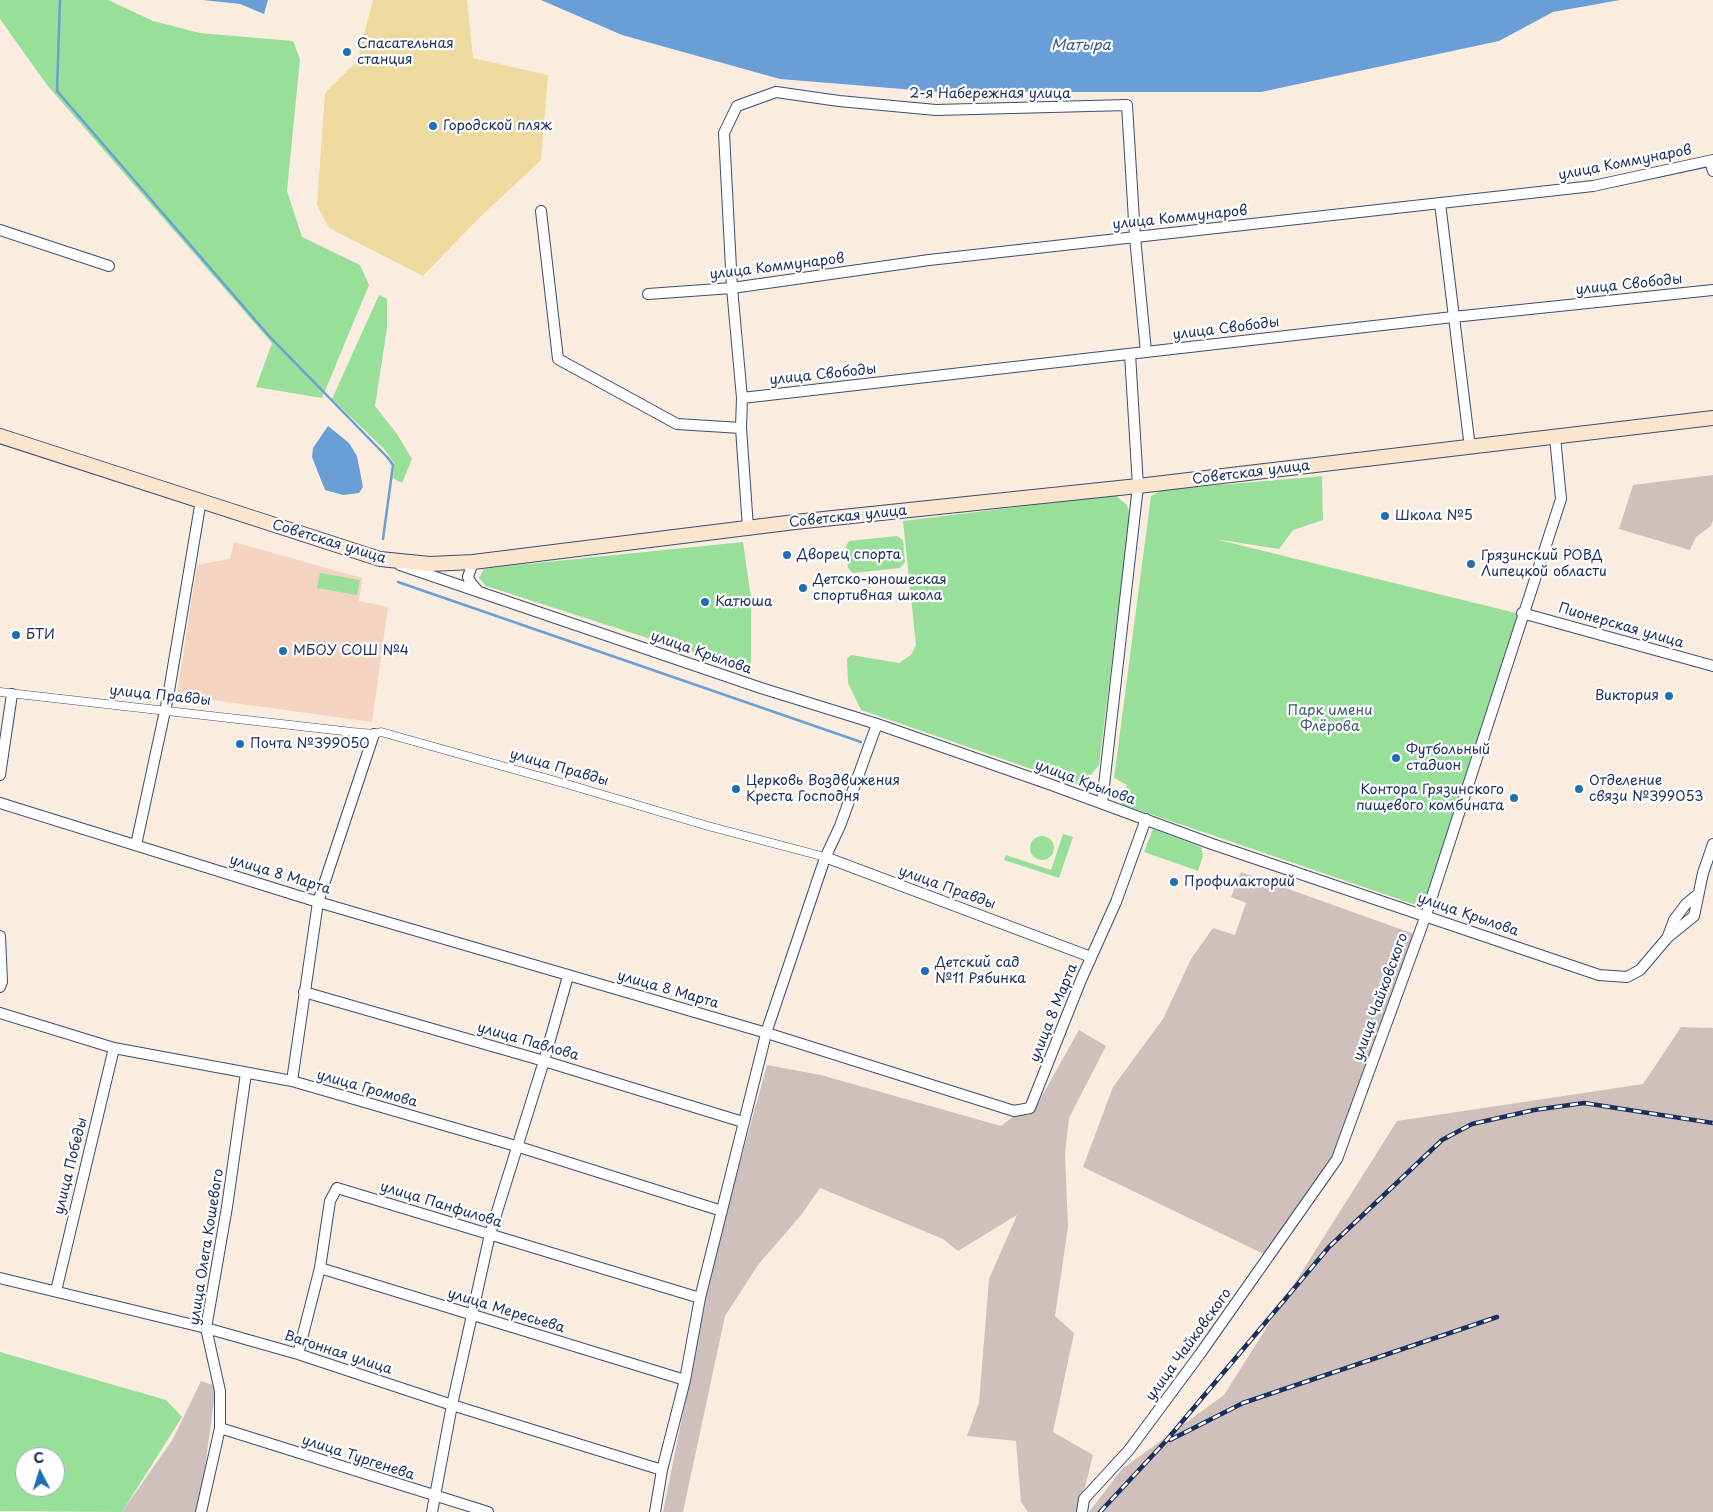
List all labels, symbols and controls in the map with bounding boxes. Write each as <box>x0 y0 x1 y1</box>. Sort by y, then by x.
place label: Спасательная станция <box>357 36 454 68</box>
water label: Матыра <box>1051 37 1111 55</box>
marker: Спасательная станция <box>341 46 353 58</box>
street label: 2-я Набережная улица <box>909 86 1071 102</box>
place label: Городской пляж <box>443 118 552 134</box>
marker: Городской пляж <box>427 120 439 132</box>
street label: улица Коммунаров <box>1557 142 1693 184</box>
street label: улица Коммунаров <box>1112 203 1248 233</box>
street label: улица Коммунаров <box>709 250 845 284</box>
street label: улица Свободы <box>1575 271 1683 299</box>
street label: улица Свободы <box>1172 314 1280 344</box>
street label: улица Свободы <box>769 361 877 389</box>
street label: Советская улица <box>1191 457 1311 489</box>
street label: Советская улица <box>788 502 908 532</box>
place label: Школа №5 <box>1395 508 1473 524</box>
marker: Школа №5 <box>1379 510 1391 522</box>
street label: Советская улица <box>270 517 388 567</box>
place label: Дворец спорта <box>797 547 901 563</box>
place label: Грязинский РОВД Липецкой области <box>1481 548 1607 580</box>
marker: Дворец спорта <box>781 549 793 561</box>
marker: Грязинский РОВД Липецкой области <box>1465 558 1477 570</box>
place label: Детско-юношеская спортивная школа <box>813 572 947 604</box>
marker: Детско-юношеская спортивная школа <box>797 582 809 594</box>
place label: Катюша <box>715 594 773 610</box>
marker: Катюша <box>699 596 711 608</box>
street label: Пионерская улица <box>1556 600 1686 652</box>
place label: БТИ <box>26 627 55 643</box>
street label: улица Крылова <box>648 628 754 678</box>
marker: БТИ <box>10 629 22 641</box>
place label: МБОУ СОШ №4 <box>293 643 409 659</box>
marker: МБОУ СОШ №4 <box>277 645 289 657</box>
street label: улица Правды <box>108 682 212 710</box>
place label: Виктория <box>1595 688 1659 704</box>
marker: Виктория <box>1663 690 1675 702</box>
park label: Парк имени Флёрова <box>1288 703 1372 736</box>
place label: Почта №399050 <box>250 736 370 752</box>
marker: Почта №399050 <box>234 738 246 750</box>
place label: Футбольный стадион <box>1406 742 1490 774</box>
street label: улица Правды <box>508 746 610 790</box>
marker: Футбольный стадион <box>1390 752 1402 764</box>
street label: улица Крылова <box>1032 757 1138 809</box>
place label: Церковь Воздвижения Креста Господня <box>746 773 900 806</box>
place label: Отделение связи №399053 <box>1589 773 1703 806</box>
place label: Контора Грязинского пищевого комбината <box>1356 782 1504 814</box>
marker: Церковь Воздвижения Креста Господня <box>730 783 742 795</box>
marker: Отделение связи №399053 <box>1573 783 1585 795</box>
marker: Контора Грязинского пищевого комбината <box>1508 792 1520 804</box>
street label: улица 8 Марта <box>227 852 333 898</box>
street label: улица Правды <box>896 863 998 913</box>
place label: Профилакторий <box>1184 874 1295 890</box>
marker: Профилакторий <box>1168 876 1180 888</box>
street label: улица Крылова <box>1415 890 1521 940</box>
street label: улица Чайковского <box>1350 931 1412 1063</box>
place label: Детский сад №11 Рябинка <box>935 955 1026 988</box>
street label: улица 8 Марта <box>1027 961 1081 1065</box>
marker: Детский сад №11 Рябинка <box>919 965 931 977</box>
street label: улица 8 Марта <box>615 967 721 1013</box>
street label: улица Павлова <box>475 1019 581 1065</box>
street label: улица Громова <box>315 1067 419 1111</box>
street label: улица Победы <box>51 1116 91 1216</box>
street label: улица Олега Кошевого <box>186 1168 228 1326</box>
street label: улица Панфилова <box>378 1178 504 1232</box>
street label: улица Мересьева <box>445 1285 567 1337</box>
street label: улица Чайковского <box>1143 1286 1235 1404</box>
street label: Вагонная улица <box>282 1328 394 1378</box>
street label: улица Тургенева <box>300 1432 416 1484</box>
north arrow <box>15 1447 65 1497</box>
text: С <box>33 1447 45 1468</box>

